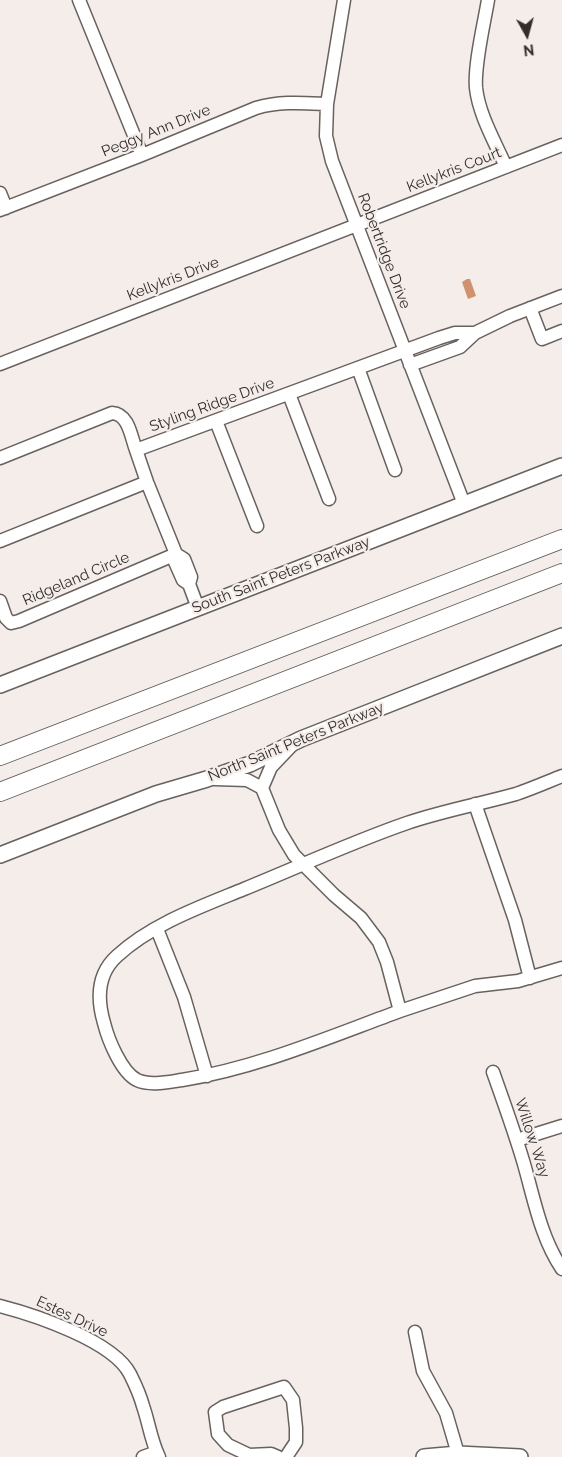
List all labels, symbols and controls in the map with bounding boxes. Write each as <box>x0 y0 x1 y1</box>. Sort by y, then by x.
north arrow <box>502 10 552 60</box>
text: N <box>523 41 535 58</box>
street label: Peggy Ann Drive <box>99 101 213 161</box>
street label: Kellykris Court <box>404 144 504 196</box>
street label: Robertridge Drive <box>354 191 414 311</box>
street label: Kellykris Drive <box>124 253 222 305</box>
street label: Styling Ridge Drive <box>147 374 277 436</box>
street label: South Saint Peters Parkway <box>189 533 373 617</box>
street label: Ridgeland Circle <box>20 548 132 610</box>
street label: North Saint Peters Parkway <box>205 698 387 786</box>
street label: Willow Way <box>511 1096 553 1180</box>
street label: Estes Drive <box>33 1293 111 1341</box>

